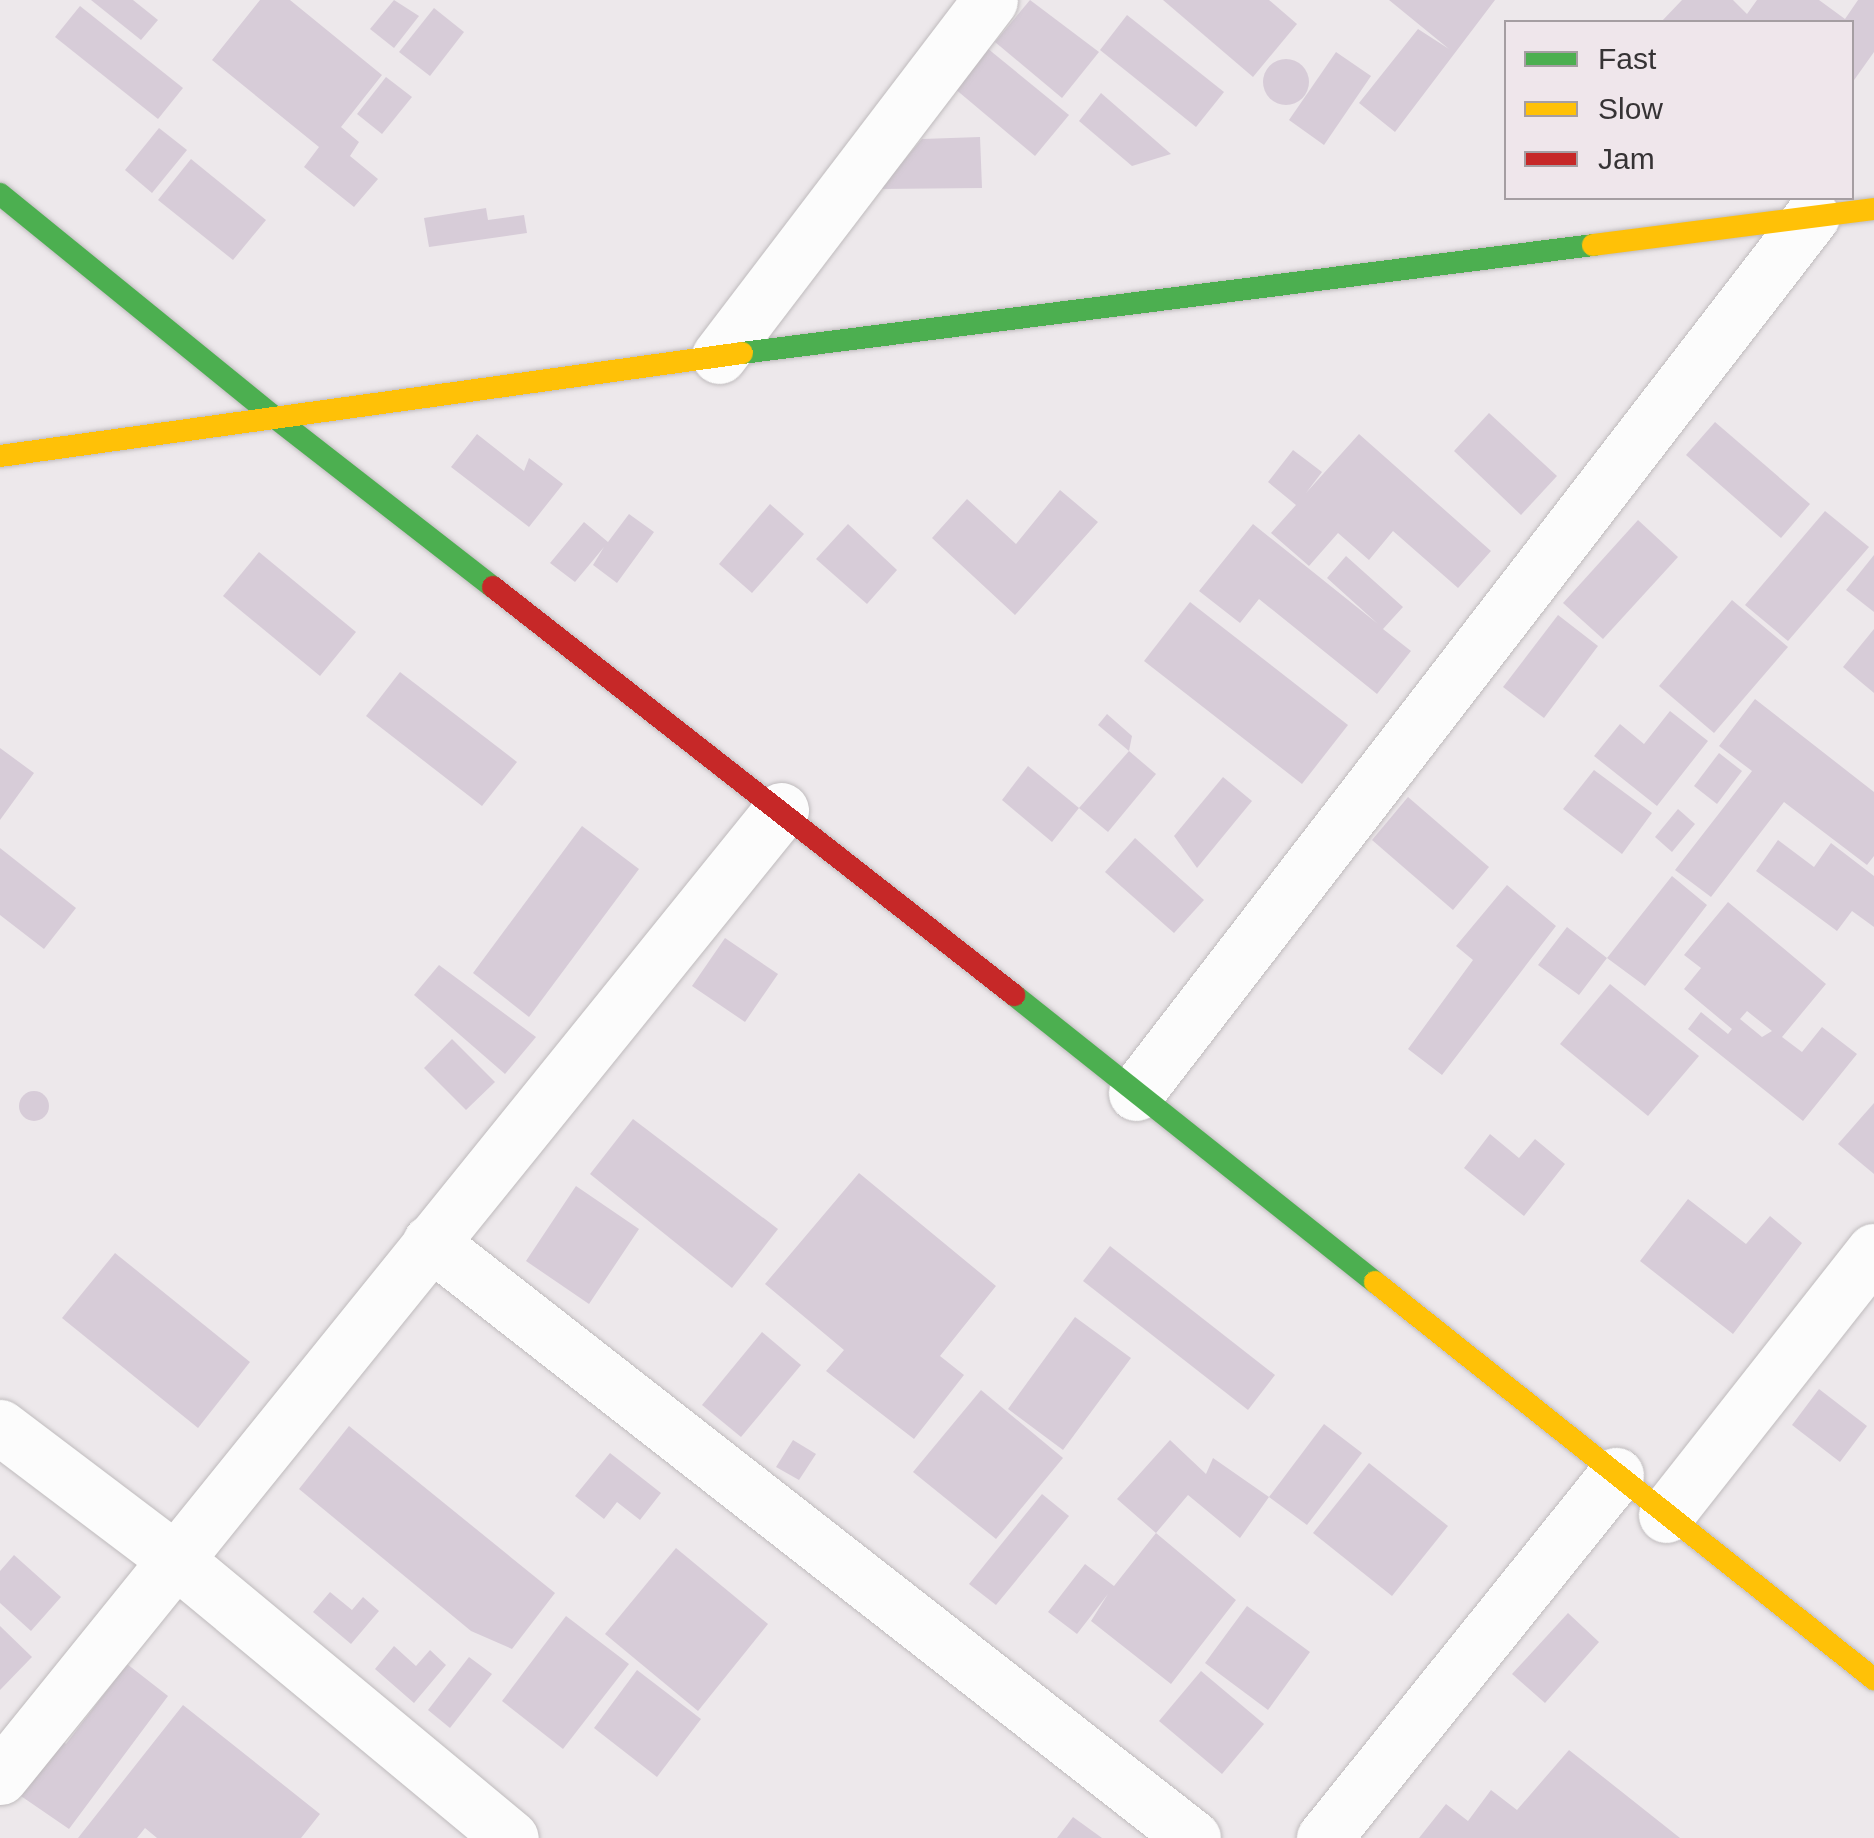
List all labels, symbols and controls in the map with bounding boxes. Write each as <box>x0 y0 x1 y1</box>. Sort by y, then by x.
legend <box>1504 20 1854 200</box>
text: Fast <box>1598 42 1656 75</box>
text: Slow <box>1598 92 1663 125</box>
text: Jam <box>1598 142 1655 175</box>

